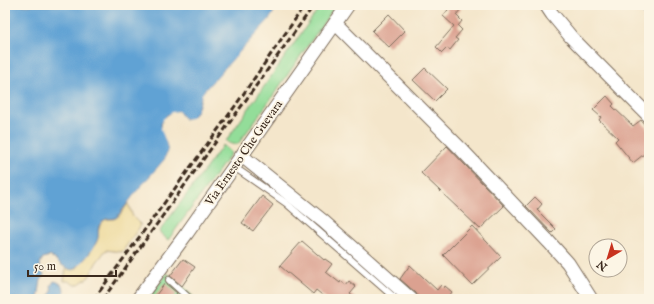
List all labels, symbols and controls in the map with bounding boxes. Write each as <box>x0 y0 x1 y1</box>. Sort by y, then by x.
street label: Via Ernesto Che Guevara <box>201 97 287 209</box>
north arrow <box>588 238 628 278</box>
scale bar <box>28 252 116 278</box>
text: N <box>594 256 611 274</box>
text: 50 m <box>34 259 56 274</box>

